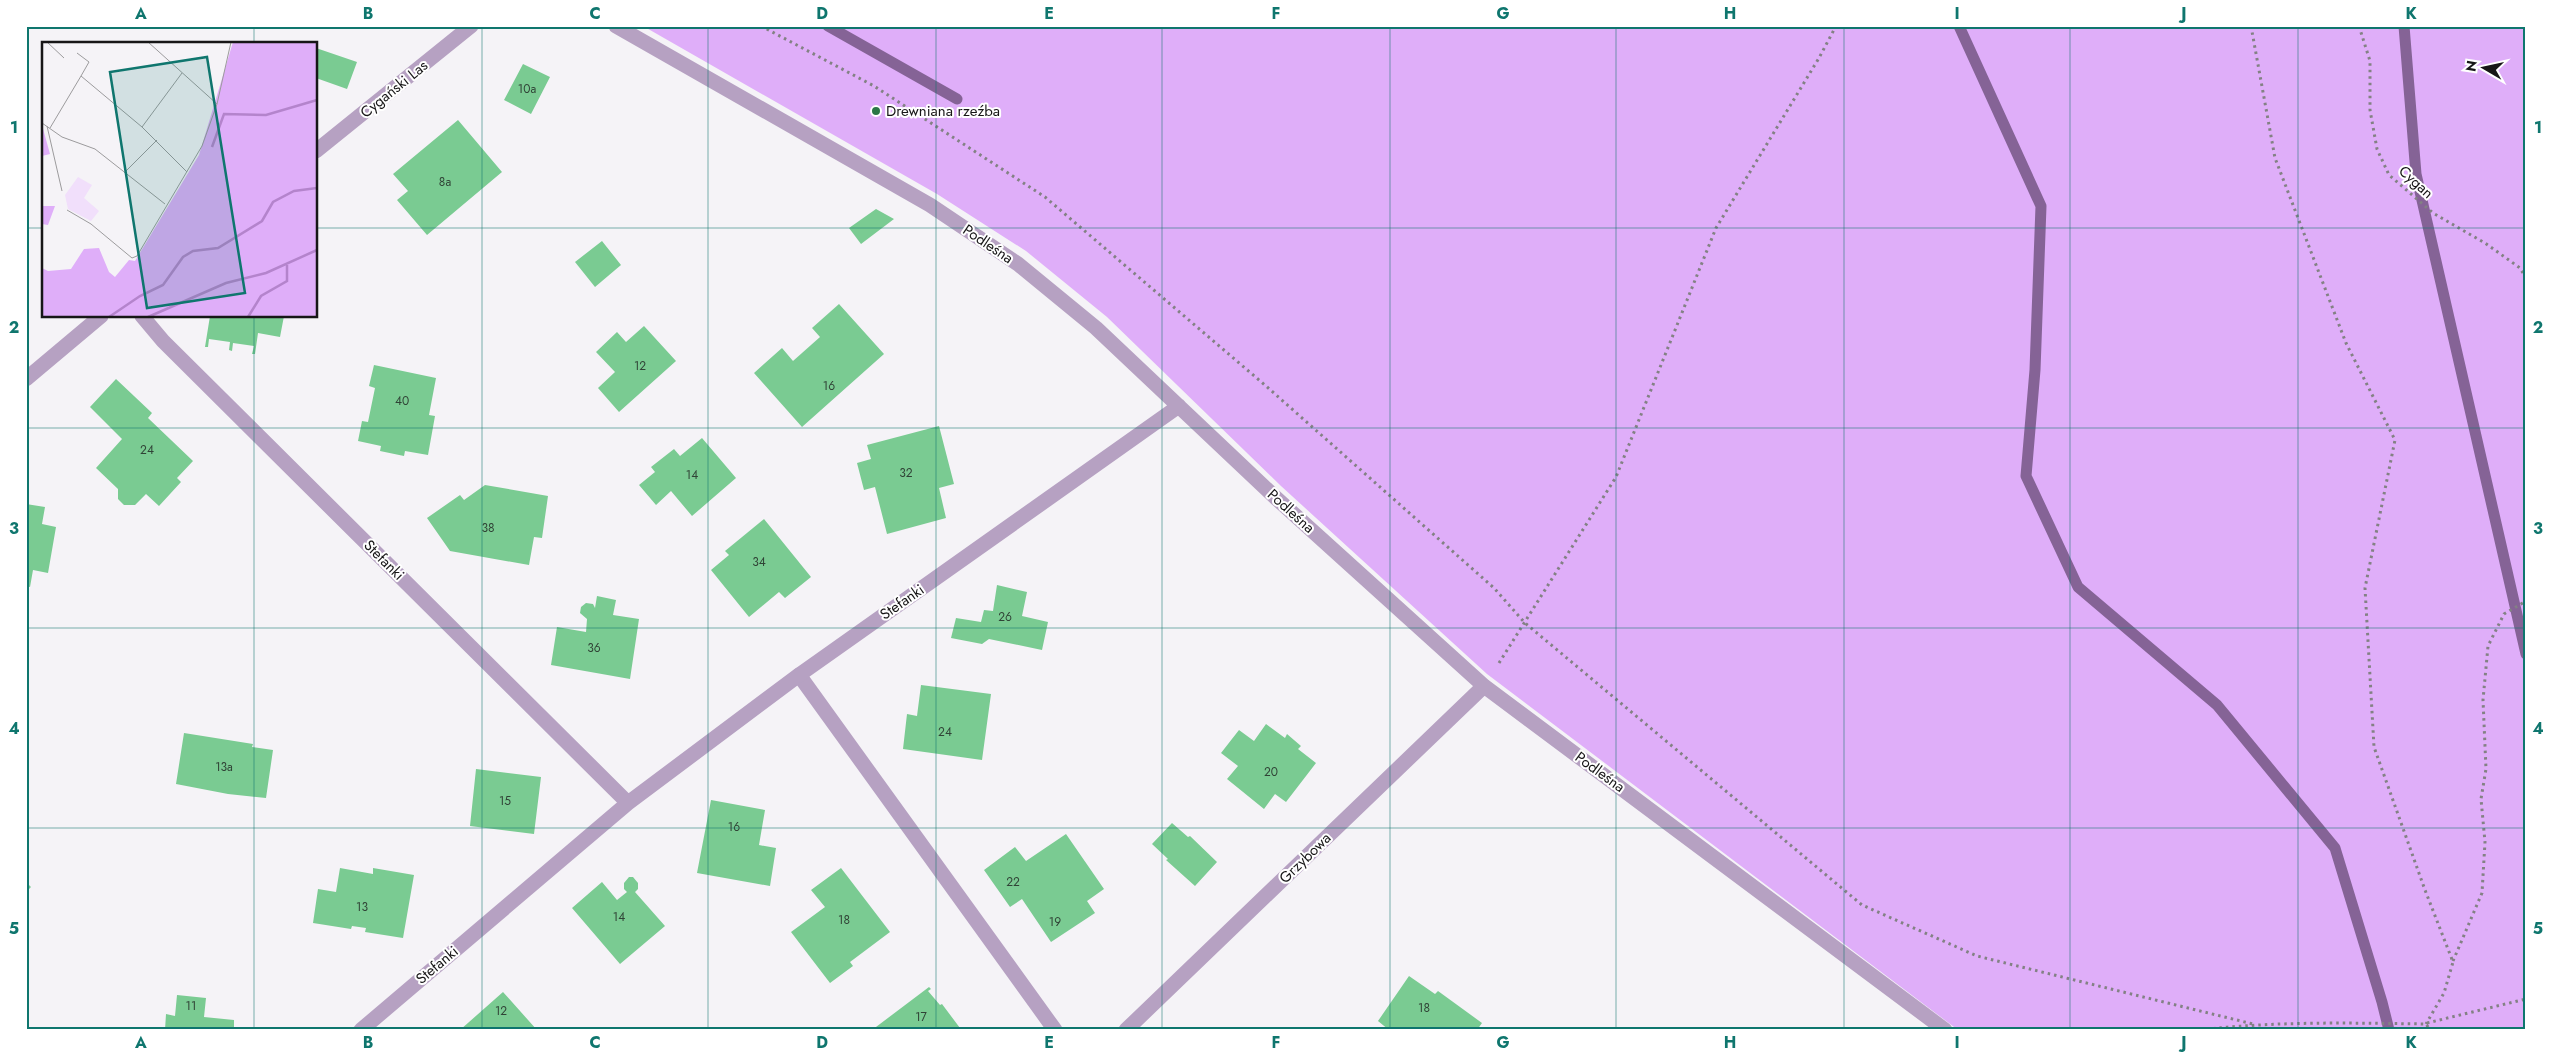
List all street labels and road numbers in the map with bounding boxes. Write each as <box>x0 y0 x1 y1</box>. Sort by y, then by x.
street label: Cygański Las <box>355 55 433 123</box>
street label: Cygan <box>2394 160 2438 204</box>
street label: Podleśna <box>958 219 1018 269</box>
street label: Podleśna <box>1263 484 1319 538</box>
street label: Stefanki <box>359 535 409 585</box>
street label: Stefanki <box>875 579 929 625</box>
street label: Podleśna <box>1571 746 1629 798</box>
street label: Grzybowa <box>1274 828 1336 888</box>
street label: Stefanki <box>411 941 463 989</box>

